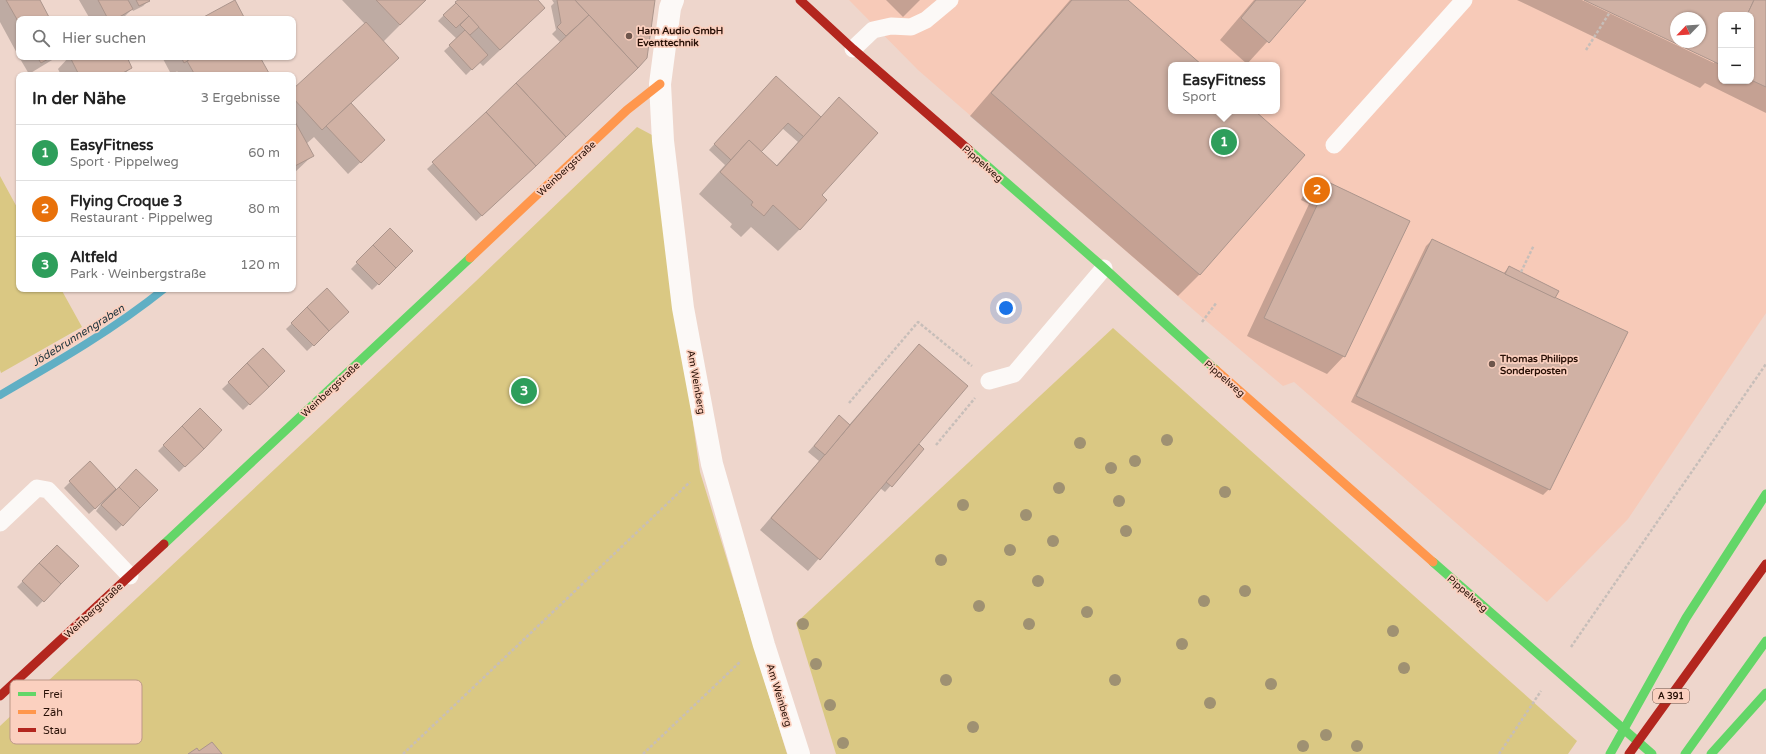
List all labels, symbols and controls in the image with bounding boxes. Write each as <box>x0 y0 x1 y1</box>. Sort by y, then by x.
north arrow <box>1670 12 1706 48</box>
map controls <box>1718 12 1754 84</box>
button: + <box>1718 12 1754 48</box>
search box <box>16 16 296 60</box>
place label: Ham Audio GmbH Eventtechnik <box>637 25 723 49</box>
icon: search <box>30 27 52 49</box>
text: Hier suchen <box>62 29 146 47</box>
marker: Ham Audio GmbH Eventtechnik <box>624 31 634 41</box>
button: − <box>1718 48 1754 84</box>
popup <box>1168 62 1280 114</box>
text: EasyFitness <box>1182 71 1266 89</box>
text: In der Nähe <box>32 88 126 109</box>
text: Sport <box>1182 89 1216 105</box>
text: 3 Ergebnisse <box>201 90 280 106</box>
pin: 1 <box>1211 127 1237 157</box>
text: EasyFitness <box>70 136 153 154</box>
street label: Weinbergstraße <box>535 138 599 199</box>
street label: Pippelweg <box>960 143 1005 185</box>
text: 1 <box>41 145 49 161</box>
text: 60 m <box>248 145 280 161</box>
text: Sport · Pippelweg <box>70 154 179 170</box>
pin: 2 <box>1304 175 1330 205</box>
text: Flying Croque 3 <box>70 192 182 210</box>
text: 2 <box>41 201 49 217</box>
text: 80 m <box>248 201 280 217</box>
text: Restaurant · Pippelweg <box>70 210 213 226</box>
text: Altfeld <box>70 248 118 266</box>
text: 3 <box>41 257 49 273</box>
text: 120 m <box>240 257 280 273</box>
text: Park · Weinbergstraße <box>70 266 206 282</box>
your location <box>996 298 1016 318</box>
water label: Jödebrunnengraben <box>30 302 127 369</box>
street label: Am Weinberg <box>684 349 708 415</box>
place label: Thomas Philipps Sonderposten <box>1499 353 1578 377</box>
street label: Pippelweg <box>1202 358 1247 400</box>
street label: Weinbergstraße <box>299 359 363 420</box>
marker: Thomas Philipps Sonderposten <box>1487 359 1497 369</box>
pin: 3 <box>511 376 537 406</box>
street label: Pippelweg <box>1445 573 1490 615</box>
street label: Weinbergstraße <box>62 580 126 641</box>
street label: Am Weinberg <box>764 662 794 728</box>
legend <box>10 680 142 744</box>
text: Frei <box>43 688 62 701</box>
road number: A 391 <box>1653 689 1689 703</box>
text: Zäh <box>43 706 63 719</box>
text: Stau <box>43 724 67 737</box>

